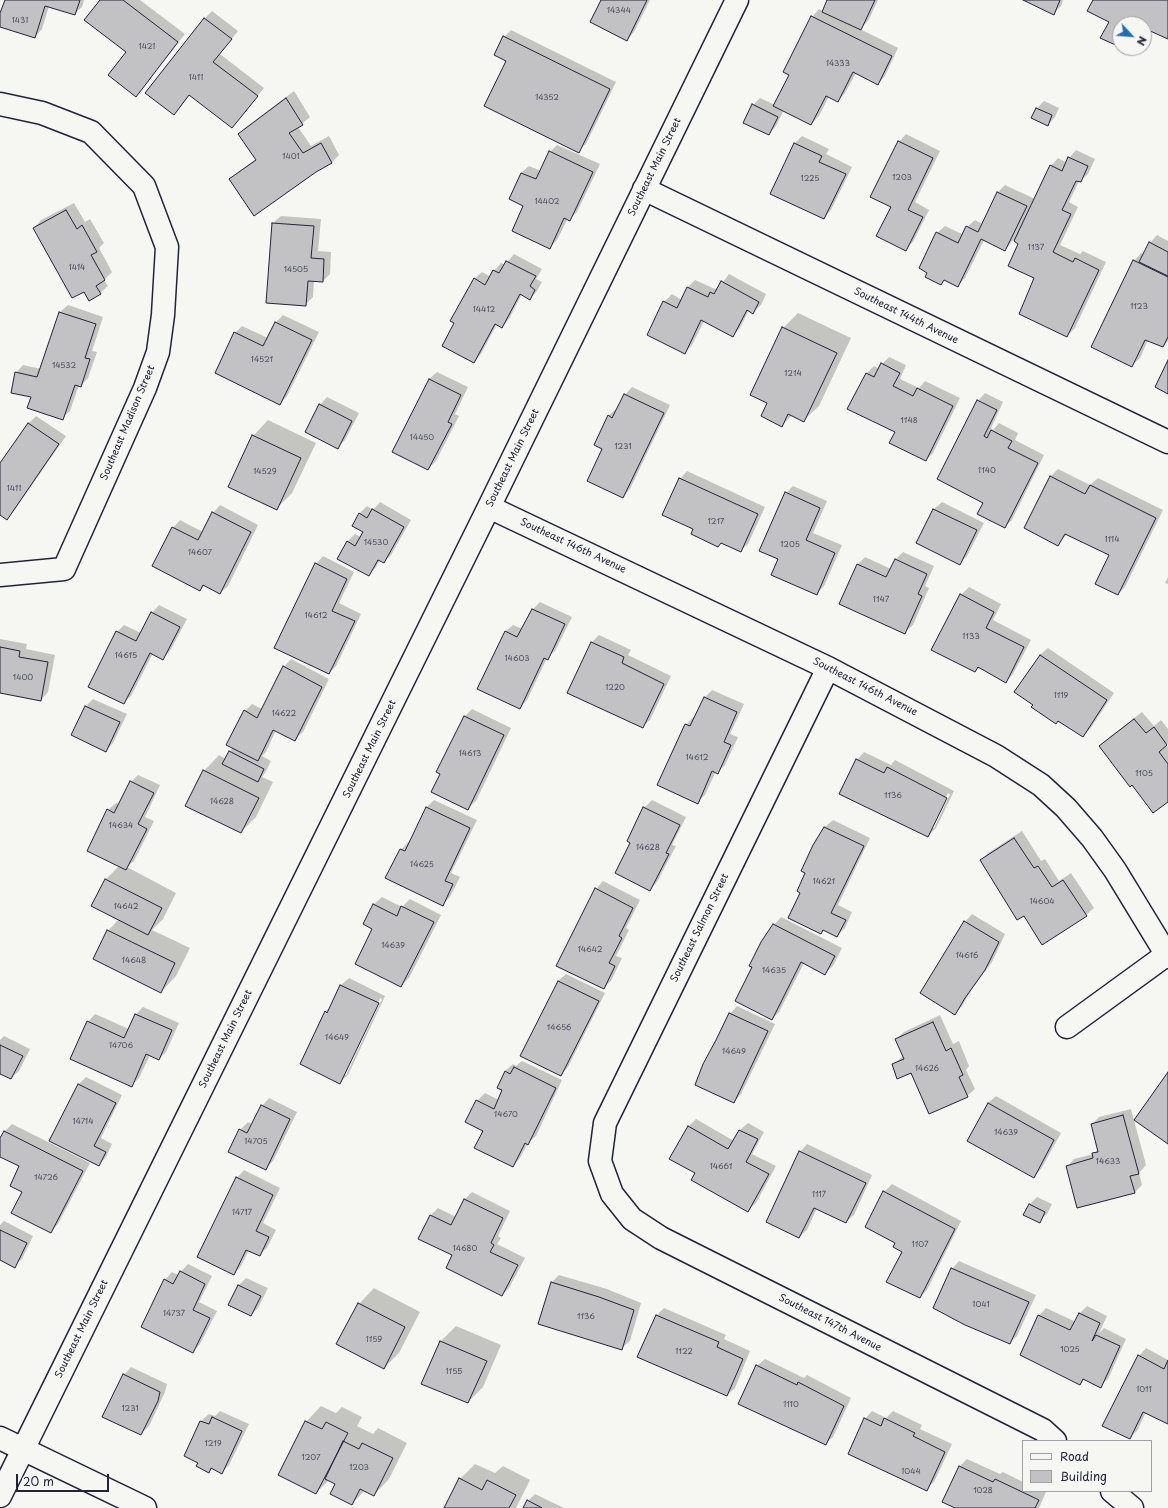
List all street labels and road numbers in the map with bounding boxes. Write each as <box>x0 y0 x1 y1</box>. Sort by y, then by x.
street label: Southeast Main Street <box>626 116 684 218</box>
street label: Southeast 144th Avenue <box>852 285 960 347</box>
street label: Southeast Madison Street <box>98 364 158 482</box>
street label: Southeast Main Street <box>484 407 542 509</box>
street label: Southeast 146th Avenue <box>518 516 628 576</box>
street label: Southeast 146th Avenue <box>811 655 919 719</box>
street label: Southeast Main Street <box>341 698 399 800</box>
street label: Southeast Salmon Street <box>668 872 732 984</box>
street label: Southeast Main Street <box>197 988 255 1090</box>
street label: Southeast Main Street <box>53 1278 111 1380</box>
street label: Southeast 147th Avenue <box>777 1292 883 1354</box>

